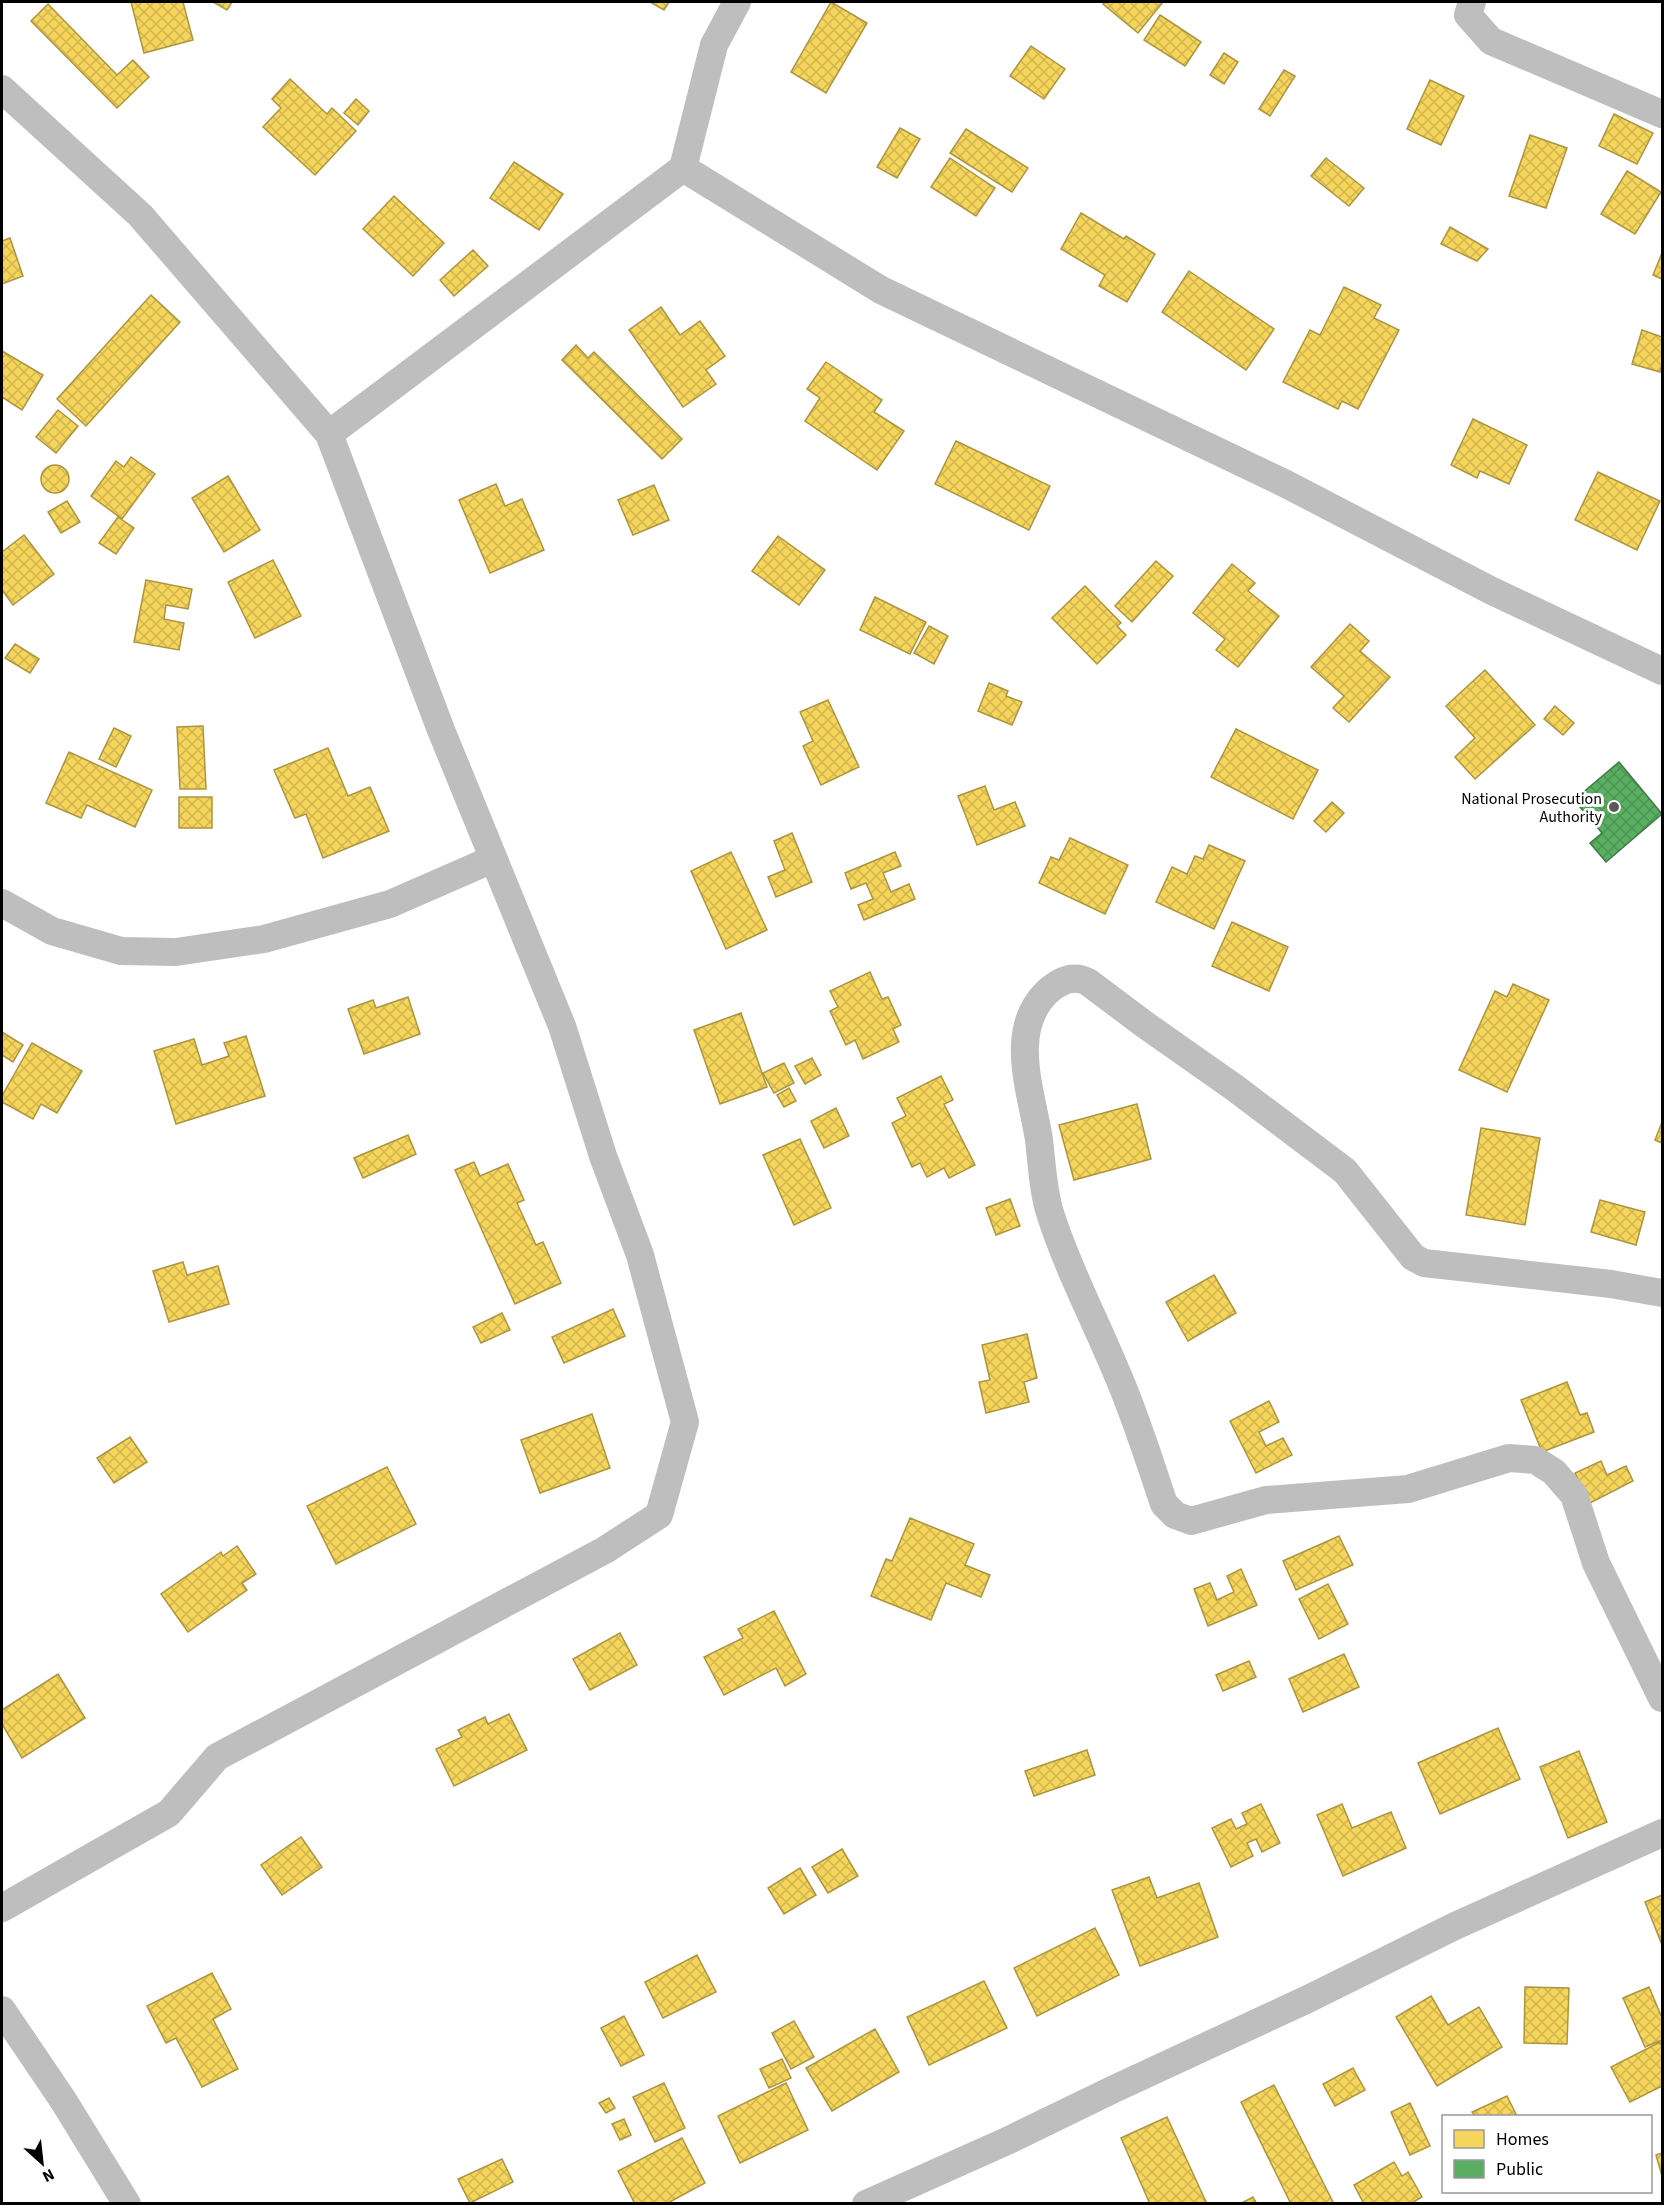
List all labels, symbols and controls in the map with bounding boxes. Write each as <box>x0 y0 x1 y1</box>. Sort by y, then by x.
place label: National Prosecution Authority <box>1461 788 1603 828</box>
marker: National Prosecution Authority <box>1607 800 1621 814</box>
legend <box>1442 2115 1652 2193</box>
text: Homes <box>1496 2127 1549 2152</box>
north arrow <box>12 2133 72 2193</box>
text: Public <box>1496 2157 1543 2182</box>
text: N <box>39 2163 58 2188</box>

